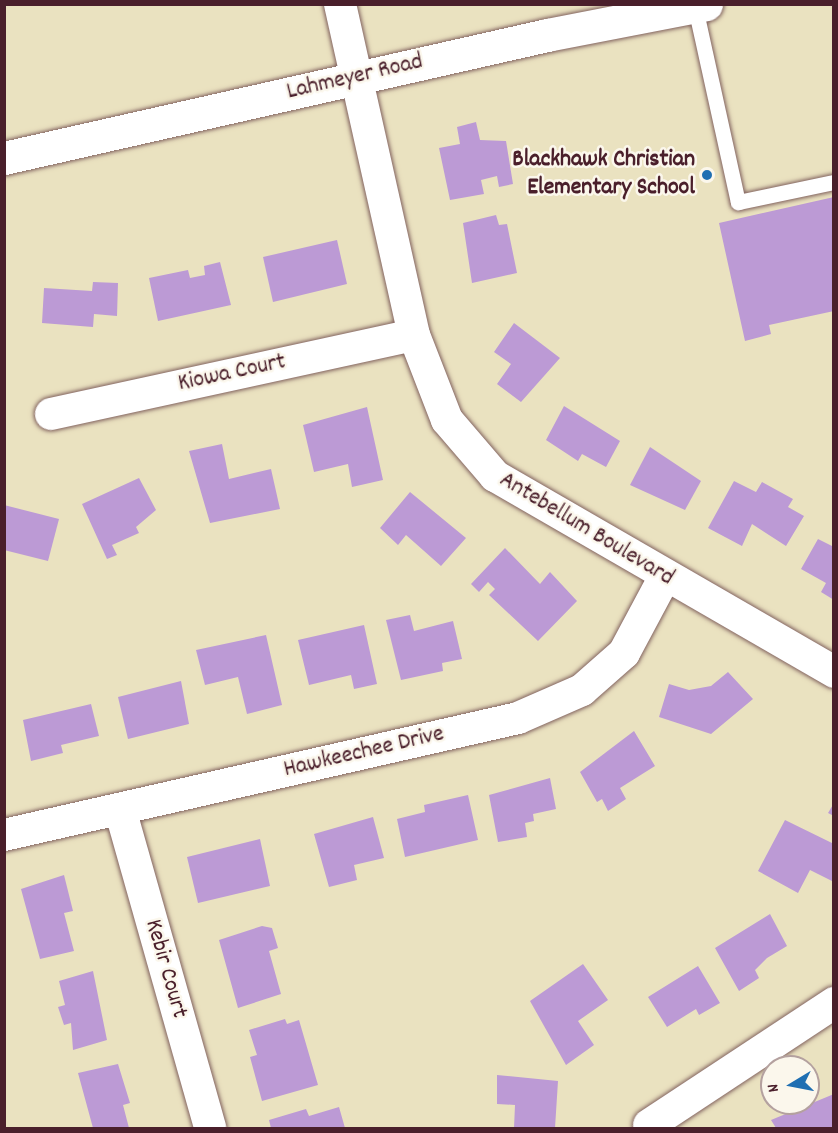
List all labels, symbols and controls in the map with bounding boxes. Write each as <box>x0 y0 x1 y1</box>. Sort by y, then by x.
street label: Lahmeyer Road <box>284 48 426 108</box>
place label: Blackhawk Christian Elementary School <box>512 147 695 203</box>
marker: Blackhawk Christian Elementary School <box>700 168 714 182</box>
street label: Kiowa Court <box>176 349 288 399</box>
street label: Antebellum Boulevard <box>494 467 678 593</box>
street label: Hawkeechee Drive <box>281 721 447 785</box>
street label: Kebir Court <box>137 916 193 1022</box>
north arrow <box>760 1055 820 1115</box>
text: N <box>762 1082 786 1094</box>

